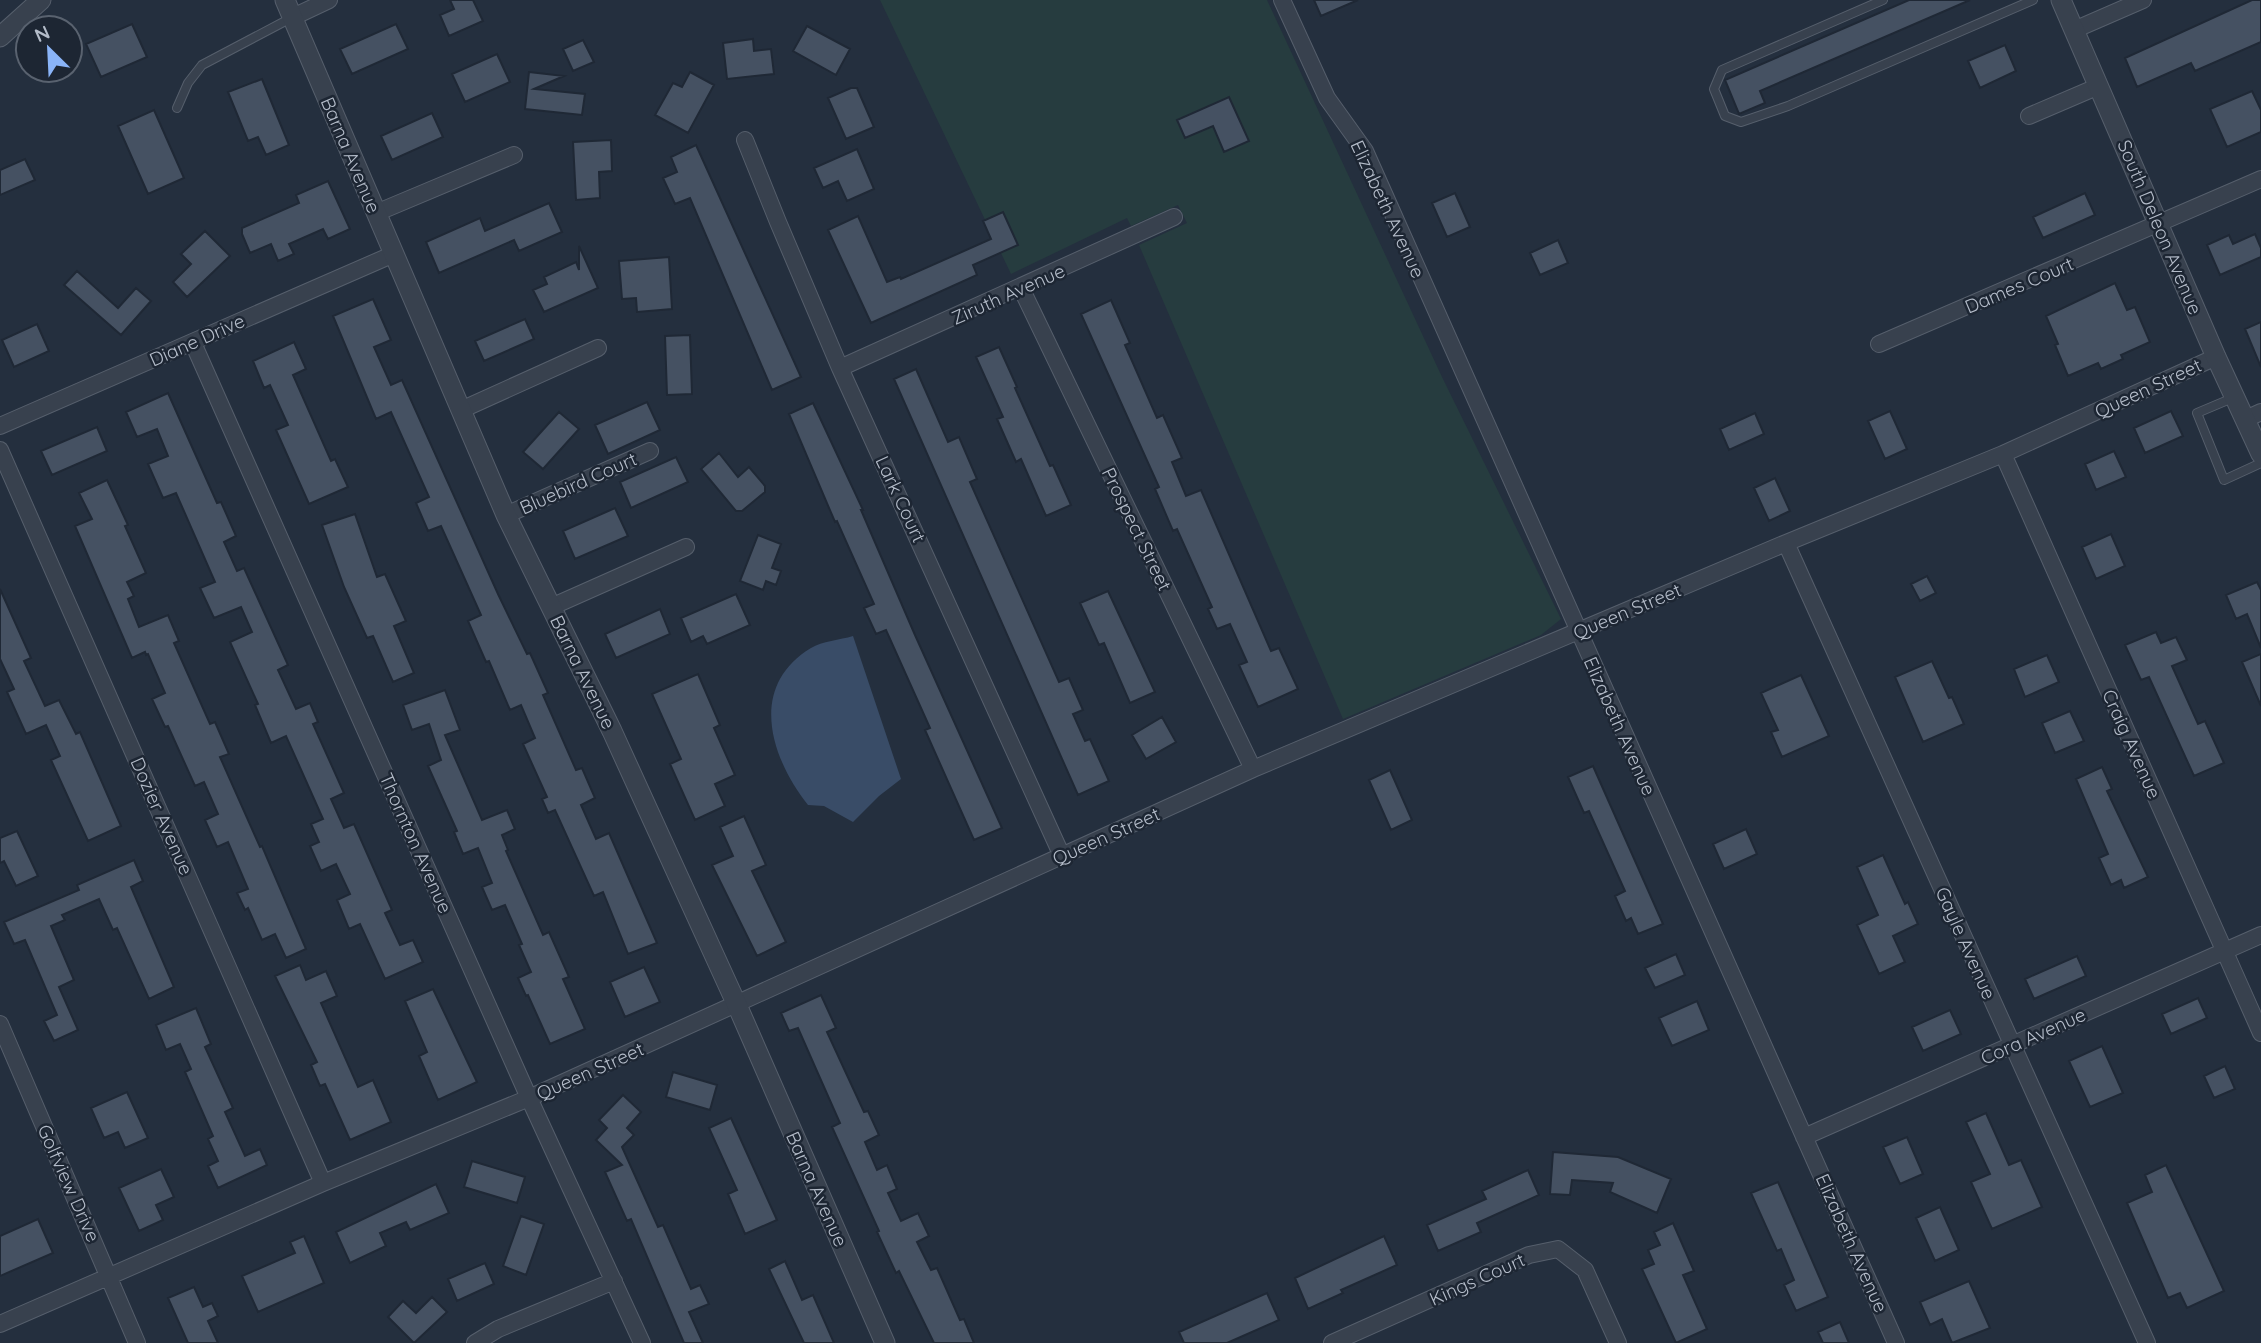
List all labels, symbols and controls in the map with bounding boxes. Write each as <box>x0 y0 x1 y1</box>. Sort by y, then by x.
north arrow <box>14 14 84 84</box>
text: N <box>31 20 53 47</box>
street label: Barna Avenue <box>316 93 386 217</box>
street label: Elizabeth Avenue <box>1346 136 1430 282</box>
street label: South Deleon Avenue <box>2112 136 2208 318</box>
street label: Dames Court <box>1961 251 2077 319</box>
street label: Ziruth Avenue <box>947 258 1069 330</box>
street label: Diane Drive <box>146 308 248 372</box>
street label: Queen Street <box>2091 353 2205 423</box>
street label: Bluebird Court <box>516 446 640 520</box>
street label: Lark Court <box>871 452 931 546</box>
street label: Prospect Street <box>1097 463 1177 595</box>
street label: Queen Street <box>1569 577 1685 645</box>
street label: Barna Avenue <box>545 611 621 733</box>
street label: Elizabeth Avenue <box>1579 653 1661 799</box>
street label: Craig Avenue <box>2097 686 2167 802</box>
street label: Dozier Avenue <box>125 753 199 879</box>
street label: Thornton Avenue <box>374 769 458 917</box>
street label: Queen Street <box>1049 802 1163 870</box>
street label: Gayle Avenue <box>1930 883 2002 1003</box>
street label: Cora Avenue <box>1977 1002 2089 1070</box>
street label: Queen Street <box>533 1037 647 1105</box>
street label: Golfview Drive <box>32 1120 106 1246</box>
street label: Barna Avenue <box>781 1128 853 1250</box>
street label: Elizabeth Avenue <box>1811 1170 1893 1316</box>
street label: Kings Court <box>1425 1247 1529 1311</box>

